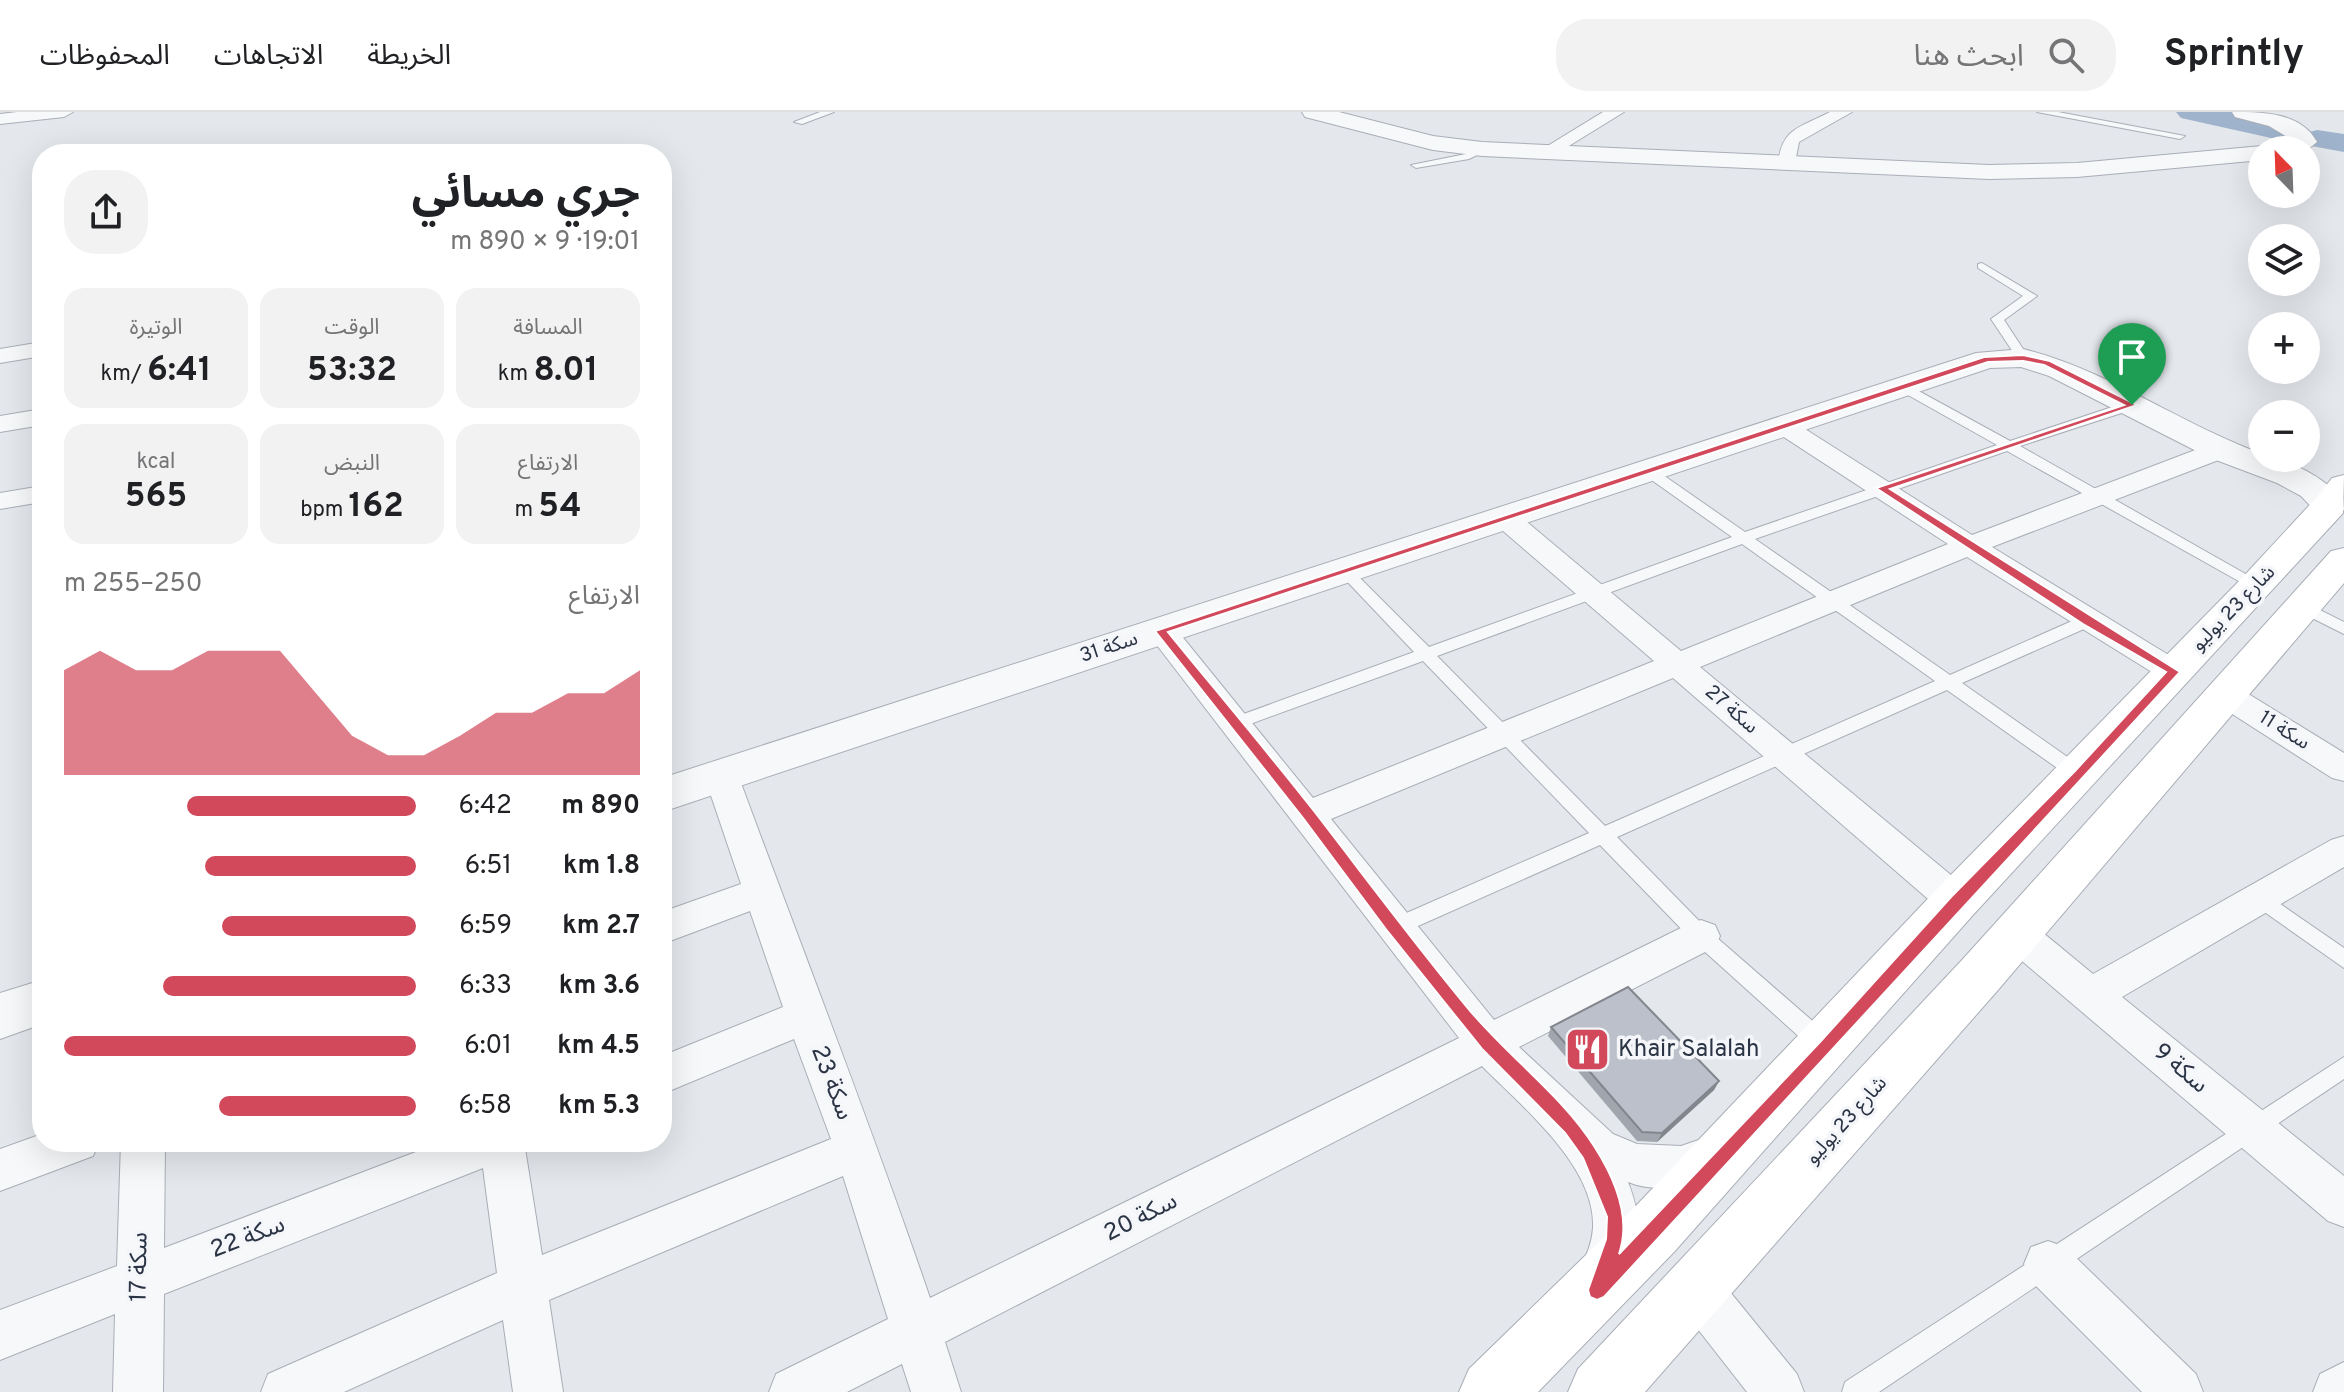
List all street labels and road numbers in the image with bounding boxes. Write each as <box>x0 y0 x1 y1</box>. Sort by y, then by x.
street label: شارع 23 يوليو <box>2186 560 2282 658</box>
street label: سكة 31 <box>1077 626 1141 670</box>
street label: سكة 27 <box>1699 680 1763 740</box>
street label: سكة 11 <box>2254 705 2314 757</box>
street label: سكة 9 <box>2146 1037 2214 1101</box>
street label: سكة 23 <box>803 1041 859 1125</box>
street label: شارع 23 يوليو <box>1800 1071 1894 1171</box>
street label: سكة 20 <box>1099 1187 1183 1249</box>
street label: سكة 22 <box>206 1210 290 1266</box>
street label: سكة 17 <box>124 1232 156 1302</box>

